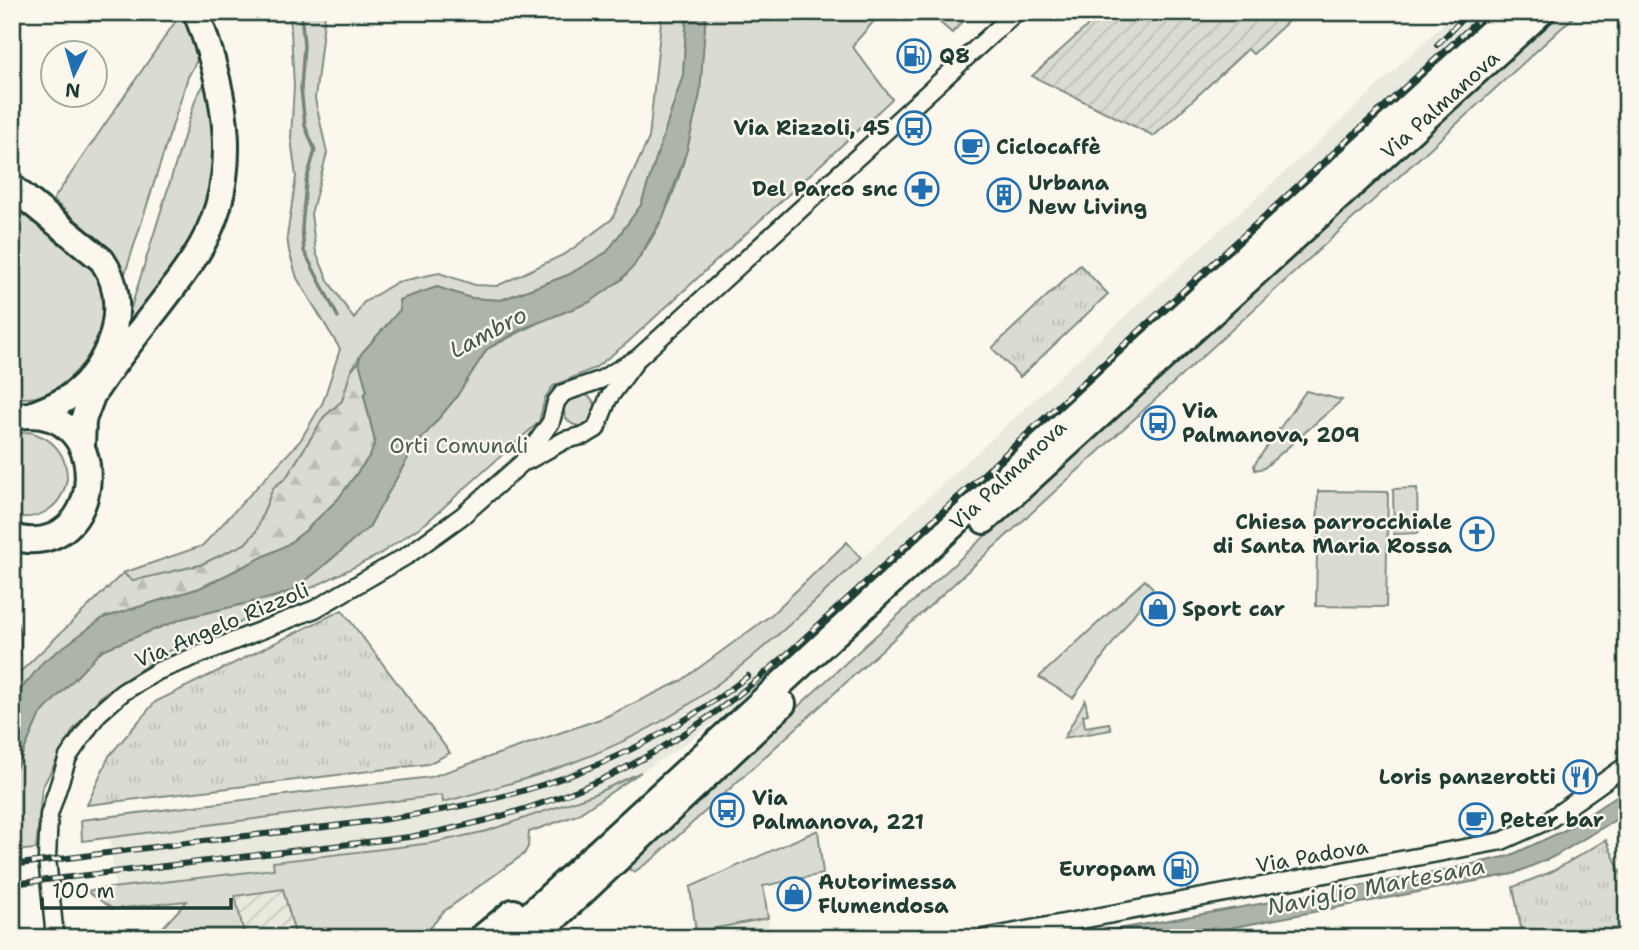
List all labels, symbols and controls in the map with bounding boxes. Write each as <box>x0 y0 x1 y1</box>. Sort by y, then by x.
fuel station icon: Q8 <box>895 37 933 75</box>
north arrow <box>38 38 108 108</box>
place label: Q8 <box>939 42 970 70</box>
street label: Via Palmanova <box>1375 44 1505 166</box>
text: N <box>64 77 81 104</box>
bus stop icon: Via Rizzoli, 45 <box>895 109 933 147</box>
place label: Via Rizzoli, 45 <box>733 114 890 142</box>
cafe icon: Ciclocaffè <box>953 128 991 166</box>
place label: Ciclocaffè <box>996 133 1101 161</box>
place label: Urbana New Living <box>1028 169 1147 221</box>
pharmacy icon: Del Parco snc <box>903 170 941 208</box>
place label: Del Parco snc <box>752 175 898 203</box>
building icon: Urbana New Living <box>985 176 1023 214</box>
water label: Lambro <box>444 299 532 365</box>
place label: Via Palmanova, 209 <box>1182 397 1360 449</box>
bus stop icon: Via Palmanova, 209 <box>1139 404 1177 442</box>
street label: Via Palmanova <box>943 413 1073 537</box>
park label: Orti Comunali <box>389 432 529 460</box>
place label: Chiesa parrocchiale di Santa Maria Rossa <box>1213 508 1453 560</box>
church icon: Chiesa parrocchiale di Santa Maria Rossa <box>1458 515 1496 553</box>
street label: Via Angelo Rizzoli <box>131 576 313 674</box>
shop icon: Sport car <box>1139 590 1177 628</box>
place label: Sport car <box>1182 595 1285 623</box>
restaurant icon: Loris panzerotti <box>1561 758 1599 796</box>
place label: Loris panzerotti <box>1379 763 1556 791</box>
place label: Via Palmanova, 221 <box>752 784 924 836</box>
bus stop icon: Via Palmanova, 221 <box>708 791 746 829</box>
cafe icon: Peter bar <box>1457 801 1495 839</box>
place label: Peter bar <box>1500 806 1604 834</box>
street label: Via Padova <box>1254 832 1370 880</box>
fuel station icon: Europam <box>1162 850 1200 888</box>
water label: Naviglio Martesana <box>1264 850 1488 922</box>
place label: Europam <box>1059 855 1156 883</box>
scale bar <box>42 866 231 910</box>
place label: Autorimessa Flumendosa <box>818 868 957 920</box>
shop icon: Autorimessa Flumendosa <box>775 875 813 913</box>
text: 100 m <box>52 877 115 905</box>

